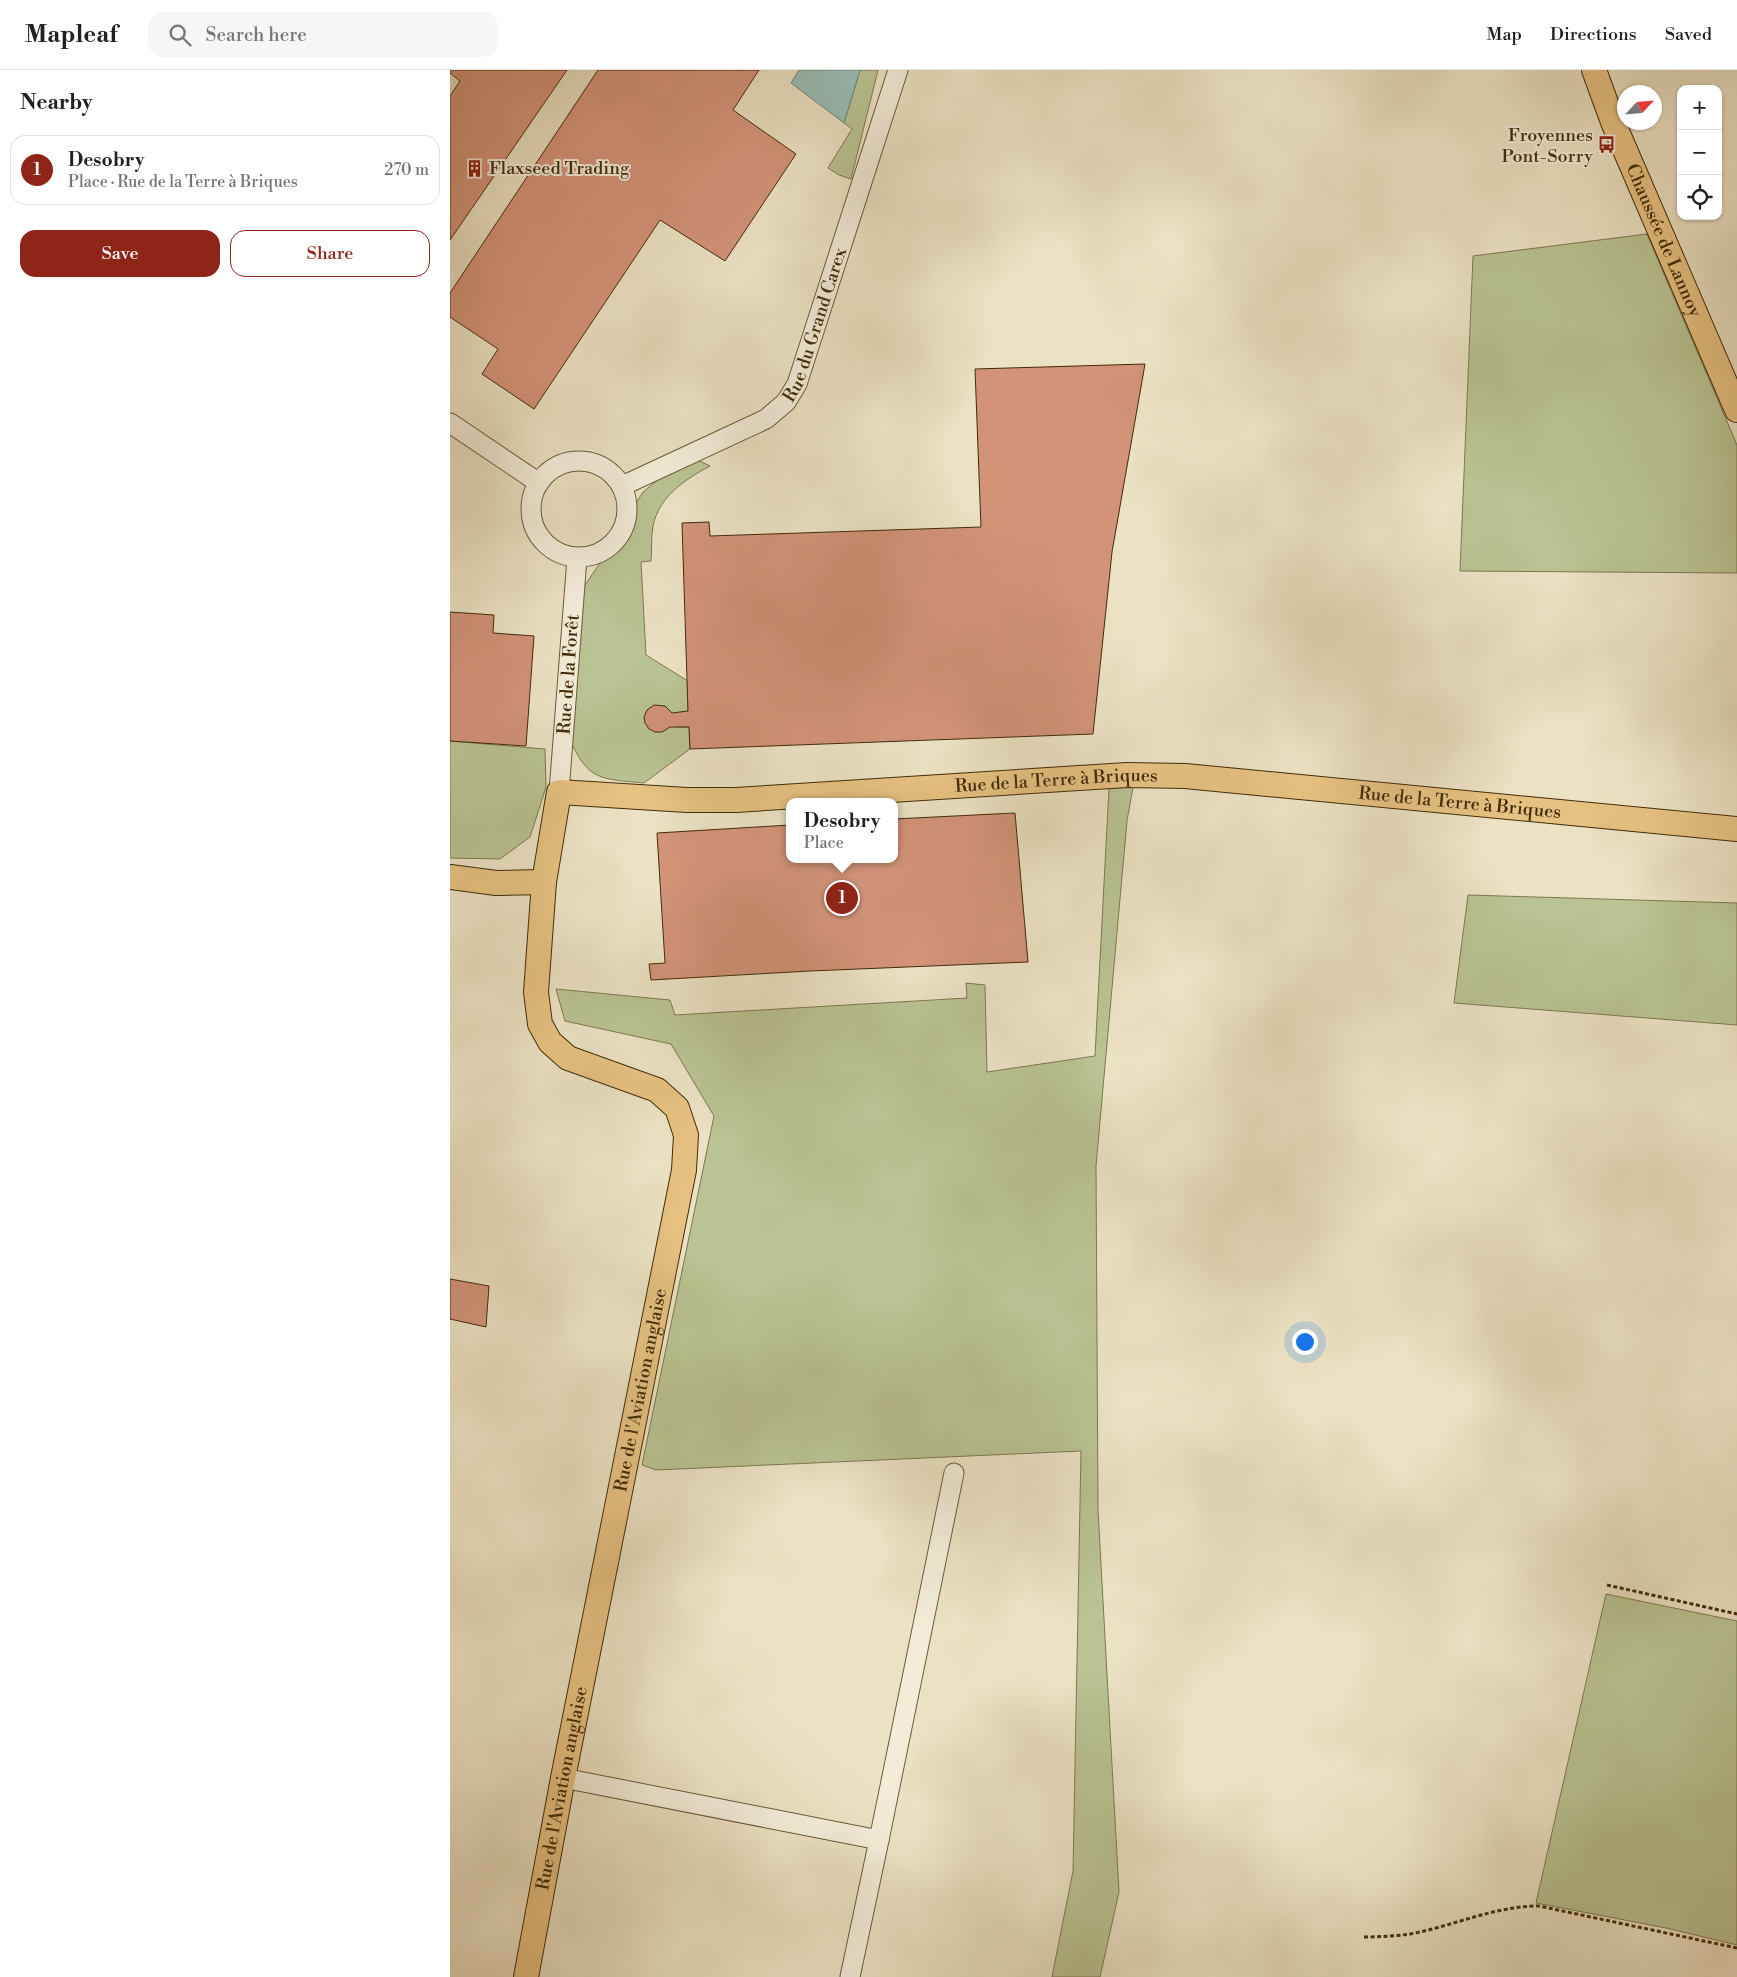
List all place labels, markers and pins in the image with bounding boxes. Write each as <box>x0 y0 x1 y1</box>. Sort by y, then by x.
place label: Froyennes Pont-Sorry <box>1501 124 1593 168</box>
bus stop icon: Froyennes Pont-Sorry <box>1597 135 1617 155</box>
place label: Flaxseed Trading <box>489 157 630 180</box>
building icon: Flaxseed Trading <box>465 158 485 178</box>
pin: 1 <box>826 879 858 917</box>

